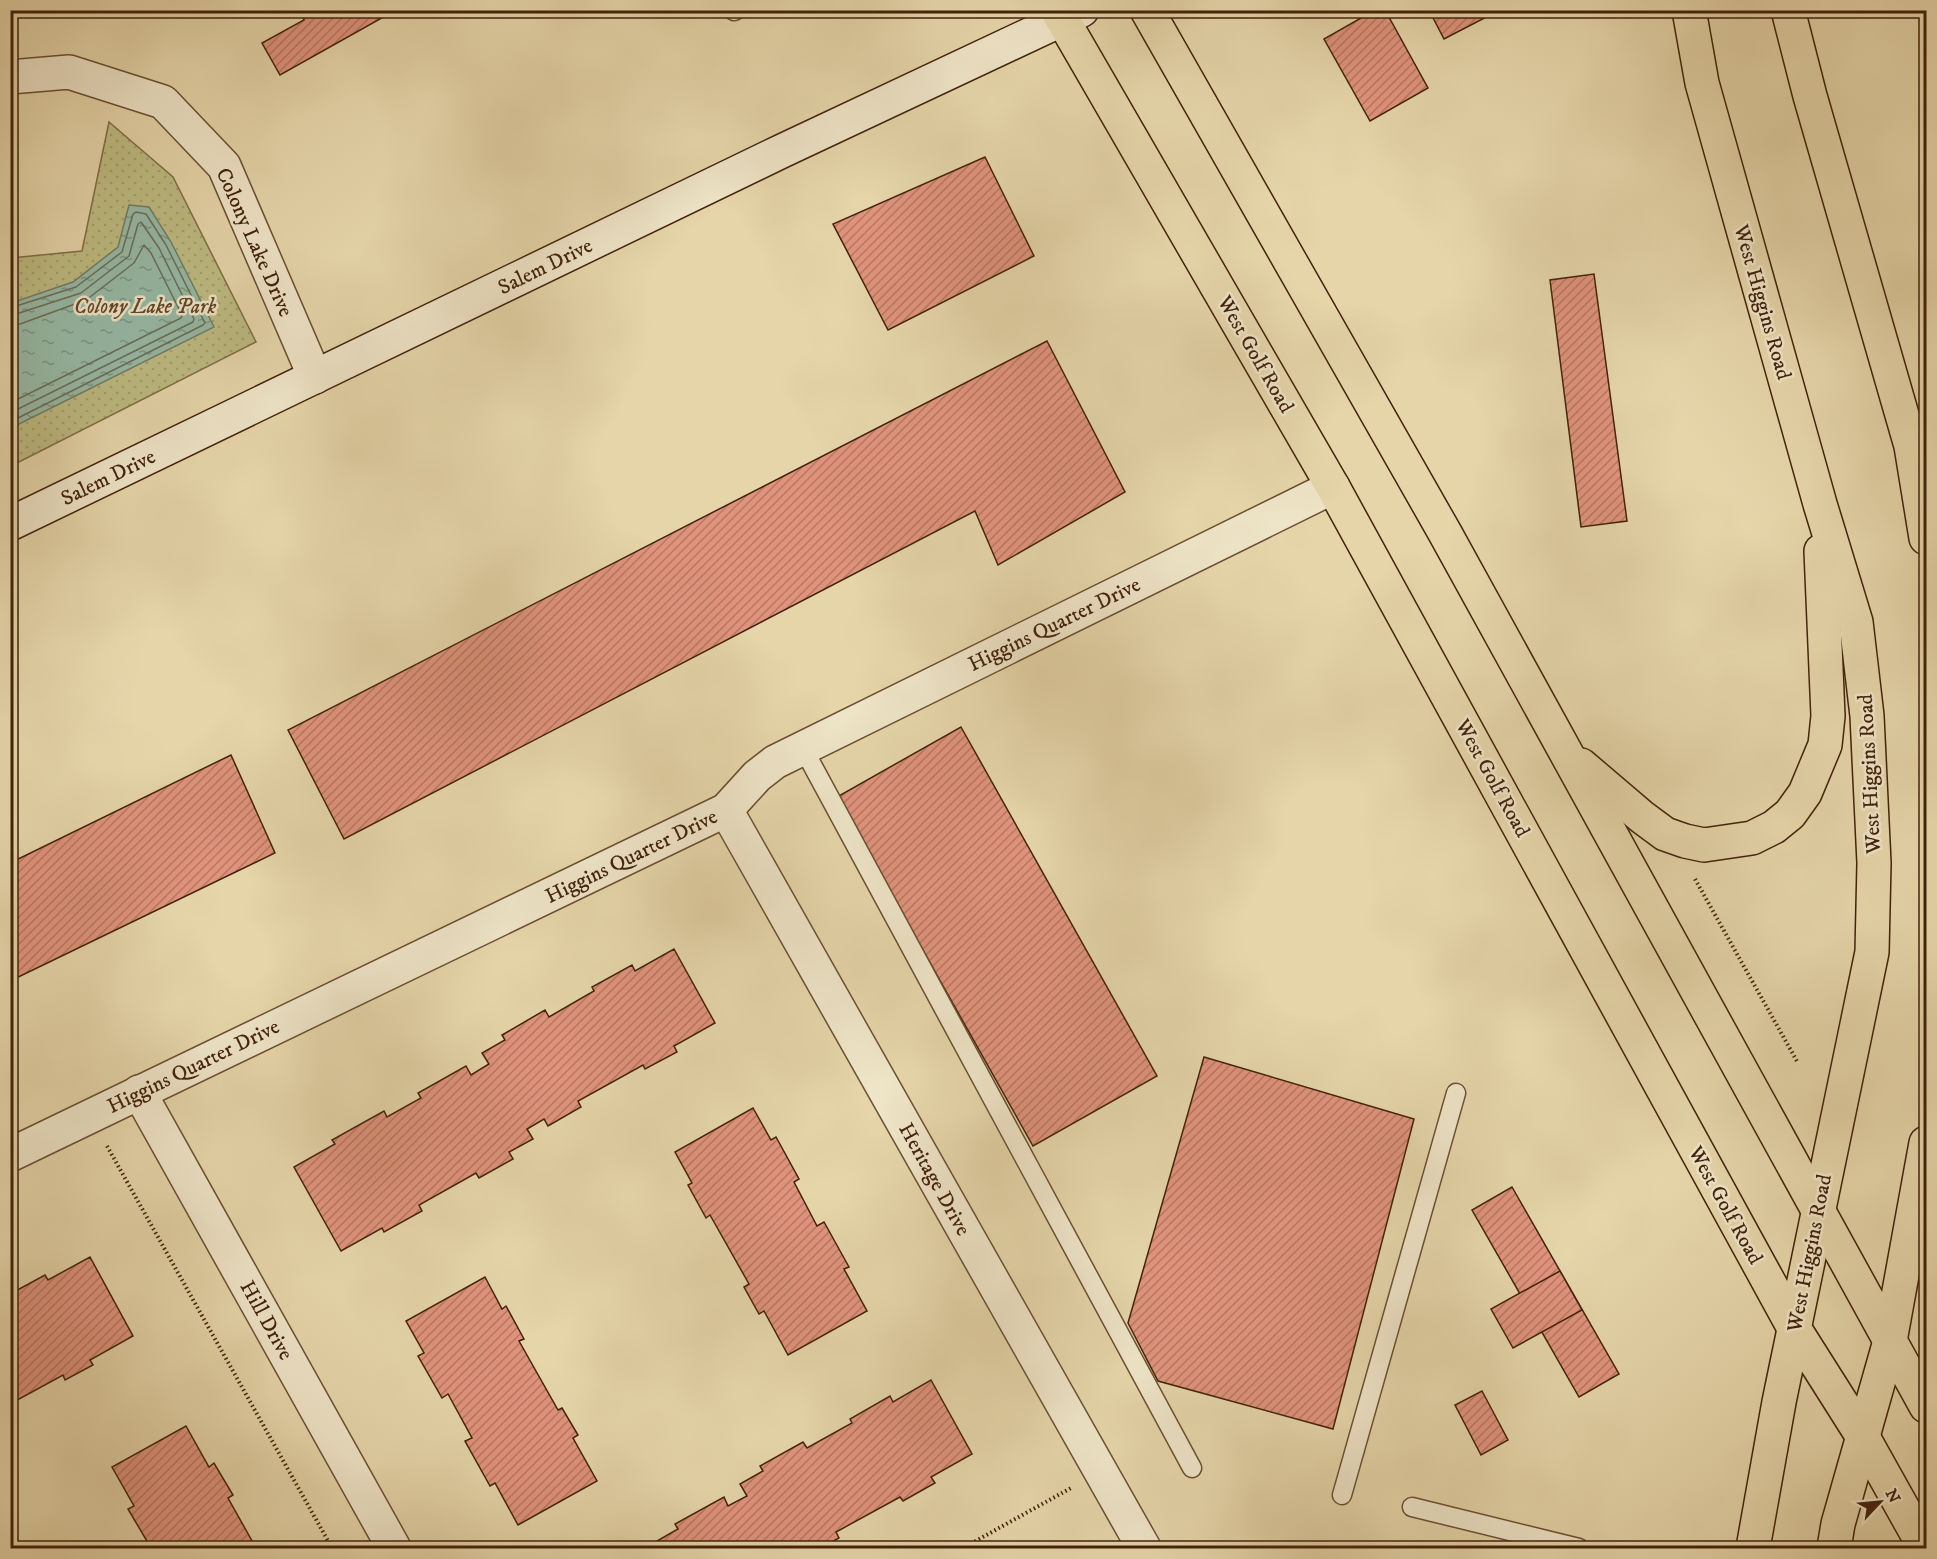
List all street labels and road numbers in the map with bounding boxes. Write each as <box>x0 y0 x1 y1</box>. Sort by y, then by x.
street label: Colony Lake Drive <box>210 164 299 321</box>
street label: West Higgins Road <box>1727 221 1797 383</box>
street label: Salem Drive <box>494 233 597 301</box>
street label: West Golf Road <box>1211 290 1299 418</box>
street label: Salem Drive <box>57 444 160 512</box>
street label: Higgins Quarter Drive <box>964 572 1145 678</box>
street label: West Higgins Road <box>1853 693 1887 856</box>
street label: West Golf Road <box>1449 714 1535 843</box>
street label: Higgins Quarter Drive <box>541 804 722 910</box>
street label: Higgins Quarter Drive <box>103 1014 284 1120</box>
street label: Heritage Drive <box>892 1119 976 1241</box>
street label: West Golf Road <box>1682 1141 1768 1270</box>
street label: West Higgins Road <box>1782 1172 1838 1335</box>
street label: Hill Drive <box>234 1276 299 1365</box>

